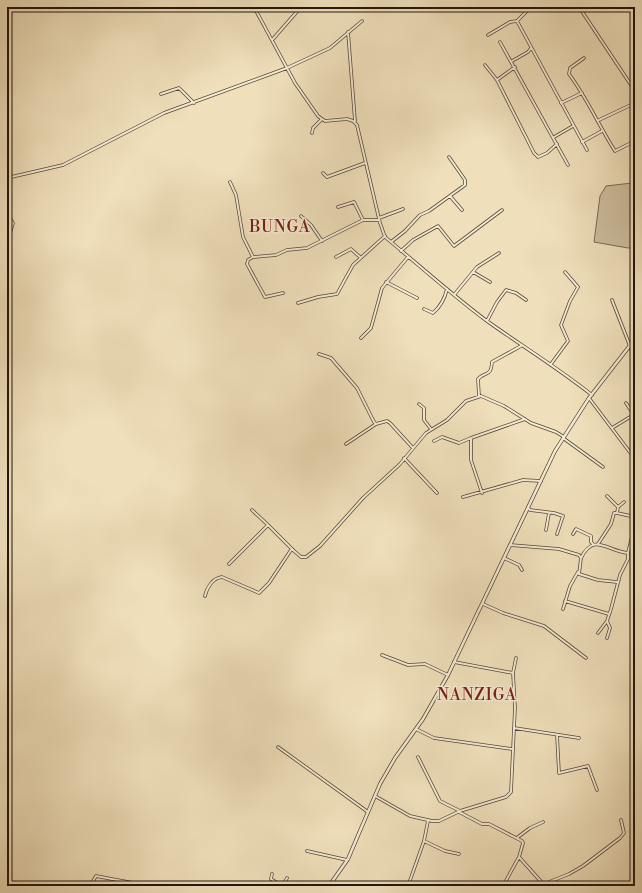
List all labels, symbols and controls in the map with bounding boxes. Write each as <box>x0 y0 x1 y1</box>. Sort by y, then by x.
district label: BUNGA <box>248 217 311 237</box>
district label: NANZIGA <box>437 685 517 705</box>

